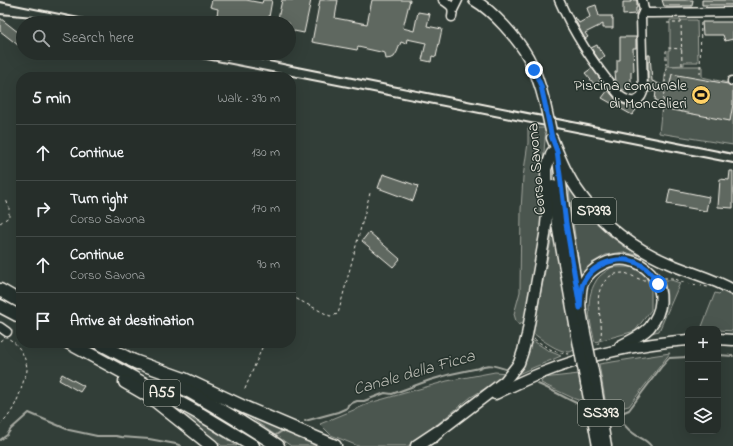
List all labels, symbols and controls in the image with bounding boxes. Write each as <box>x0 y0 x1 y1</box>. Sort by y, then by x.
search box <box>16 16 296 60</box>
icon: search <box>30 27 52 49</box>
text: Search here <box>62 27 134 49</box>
route end <box>525 61 543 79</box>
place label: Piscina comunale di Moncalieri <box>574 74 688 116</box>
sports icon: Piscina comunale di Moncalieri <box>690 84 712 106</box>
text: 5 min <box>32 86 71 111</box>
text: Walk · 390 m <box>218 89 280 108</box>
street label: Corso Savona <box>521 122 553 216</box>
icon: ahead <box>32 142 54 164</box>
text: Continue <box>70 142 124 164</box>
text: 130 m <box>252 143 280 162</box>
text: Turn right <box>70 188 128 210</box>
icon: right <box>32 198 54 220</box>
road number: SP393 <box>572 198 616 224</box>
text: 170 m <box>252 199 280 218</box>
text: Corso Savona <box>70 210 145 229</box>
text: Continue <box>70 244 124 266</box>
icon: ahead <box>32 254 54 276</box>
text: 90 m <box>257 255 280 274</box>
text: Corso Savona <box>70 266 145 285</box>
route start <box>649 275 667 293</box>
icon: arrive <box>32 310 54 332</box>
text: Arrive at destination <box>70 310 194 332</box>
map controls <box>685 326 721 434</box>
button: + <box>685 326 721 362</box>
water label: Canale della Ficca <box>350 343 479 402</box>
button: − <box>685 362 721 398</box>
road number: A55 <box>144 380 180 406</box>
button: layers <box>685 398 721 434</box>
road number: SS393 <box>578 400 624 426</box>

